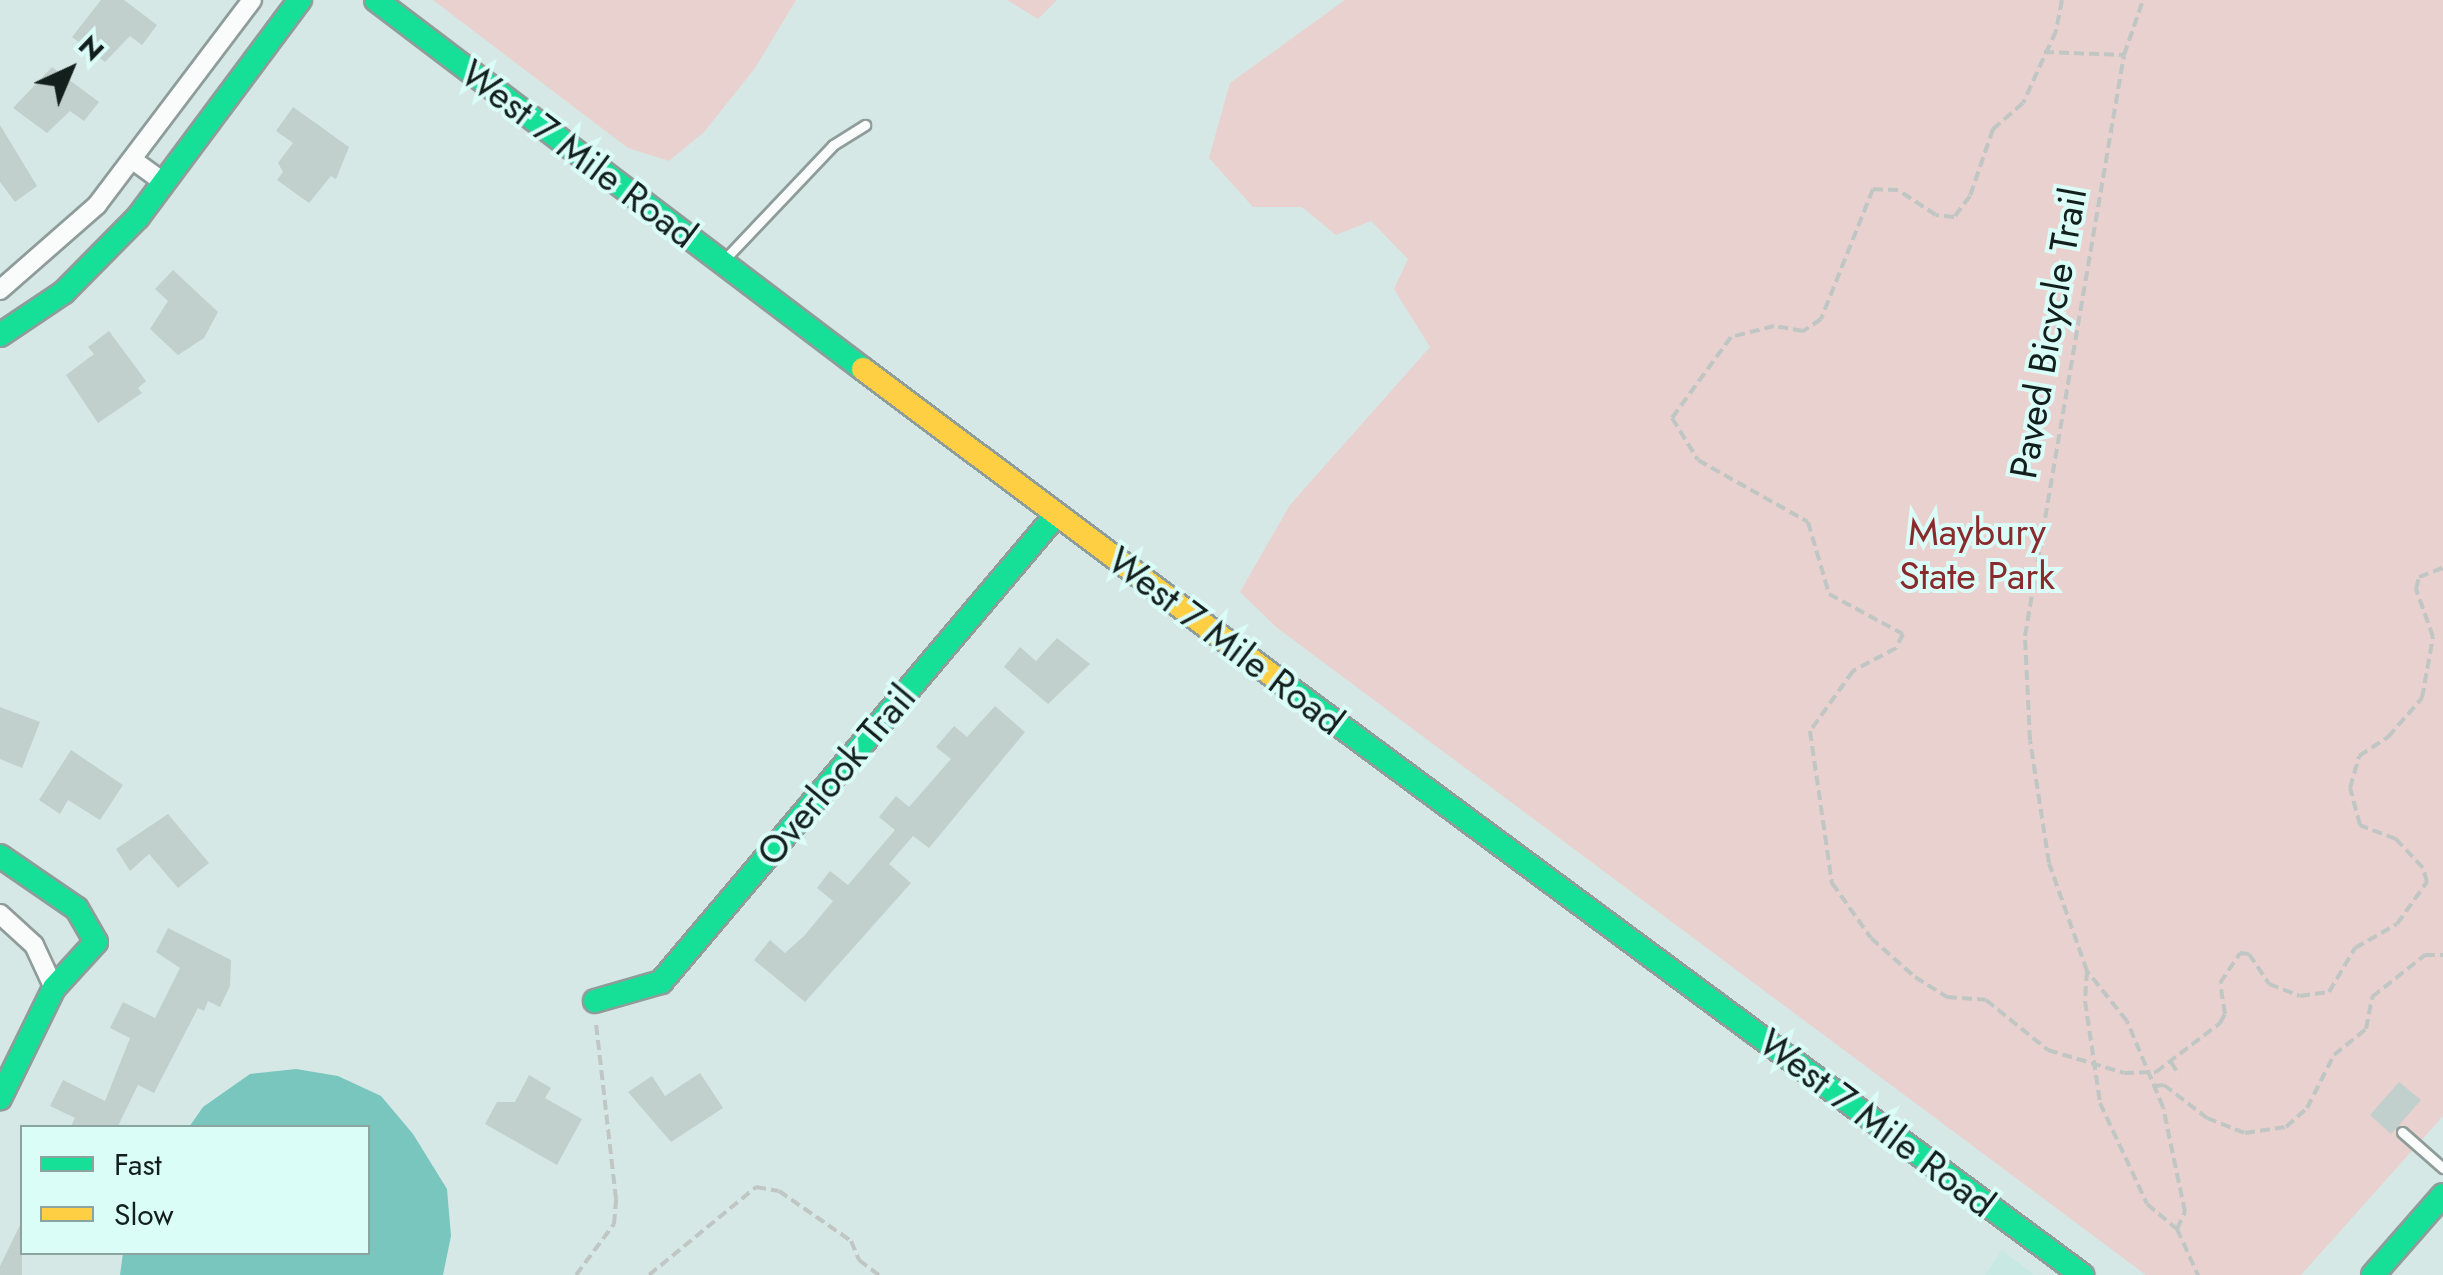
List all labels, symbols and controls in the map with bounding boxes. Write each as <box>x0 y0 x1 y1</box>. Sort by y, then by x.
north arrow <box>20 20 120 120</box>
text: N <box>69 26 113 71</box>
street label: West 7 Mile Road <box>452 50 706 258</box>
street label: Paved Bicycle Trail <box>2000 184 2096 482</box>
park label: Maybury State Park <box>1899 509 2055 598</box>
street label: West 7 Mile Road <box>1099 537 1353 745</box>
street label: Overlook Trail <box>747 675 925 875</box>
street label: West 7 Mile Road <box>1750 1019 2004 1227</box>
legend <box>20 1125 370 1255</box>
text: Fast <box>114 1143 162 1186</box>
text: Slow <box>114 1193 174 1236</box>

